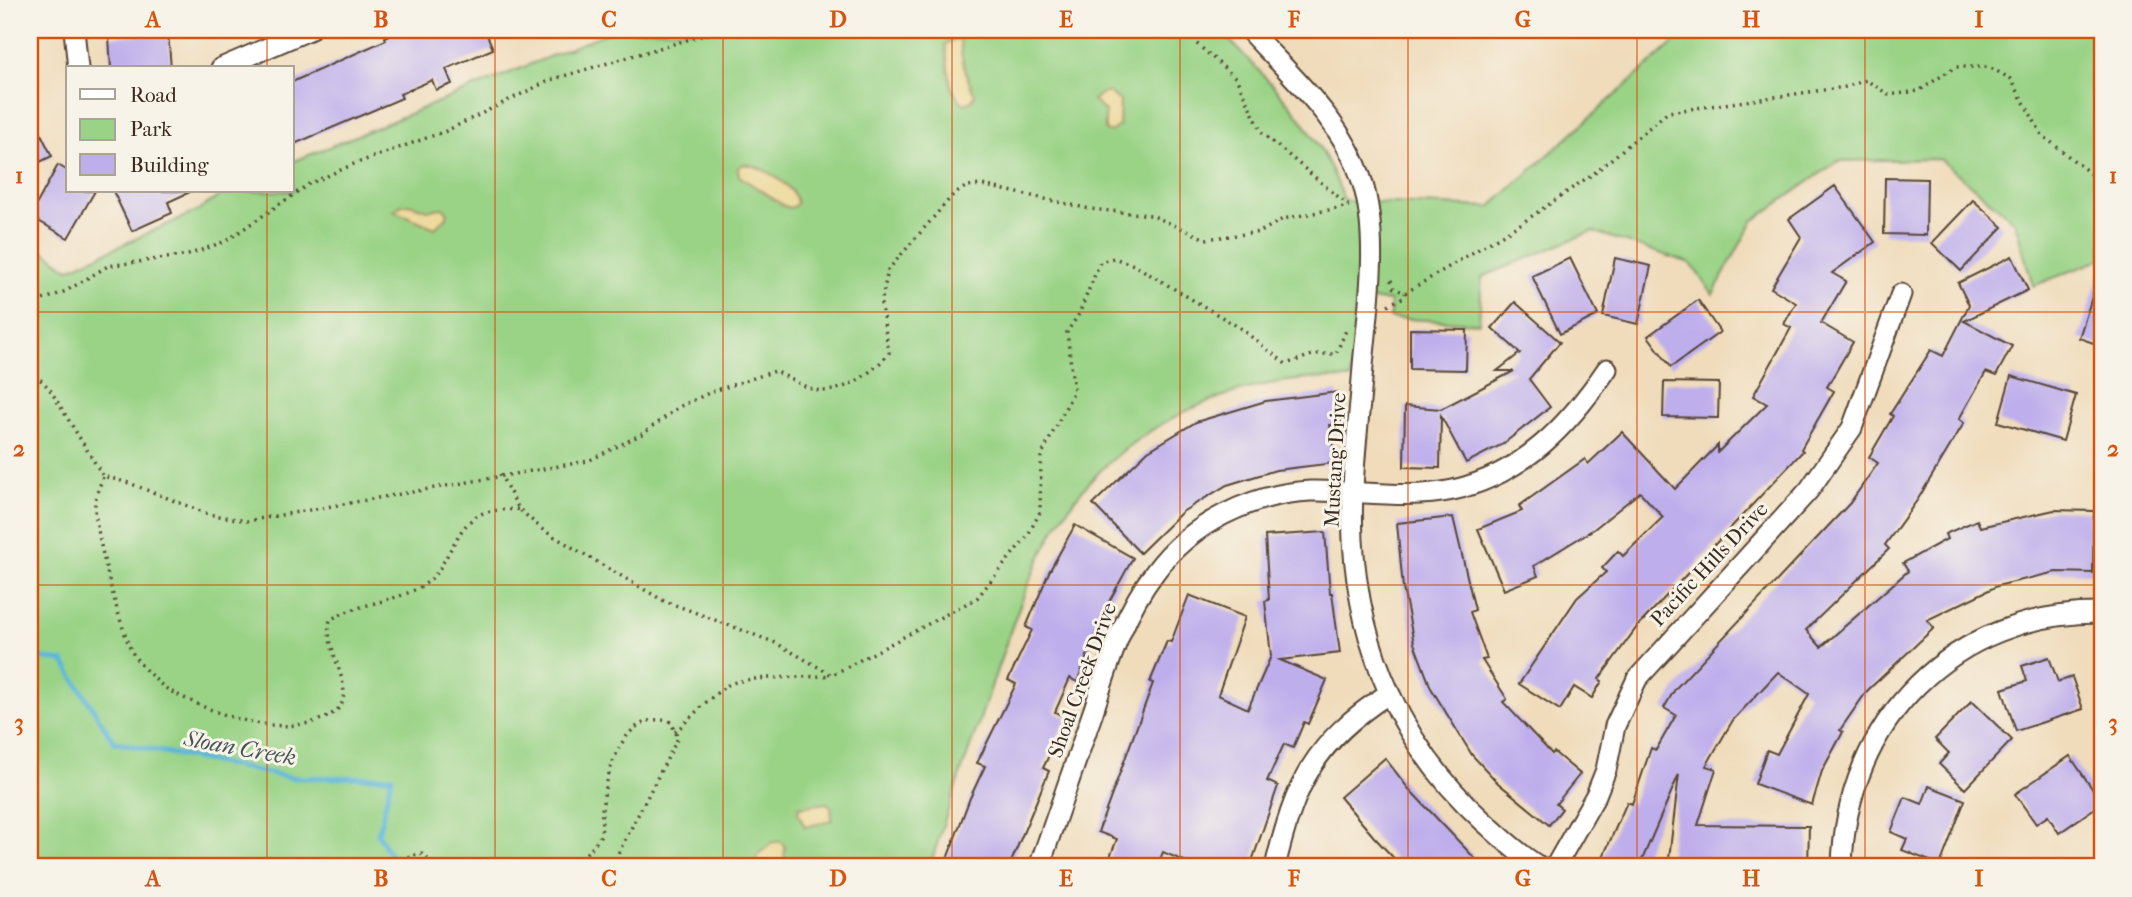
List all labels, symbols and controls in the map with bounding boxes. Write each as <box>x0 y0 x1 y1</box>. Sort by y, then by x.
text: A <box>144 6 162 33</box>
text: B <box>374 6 389 33</box>
text: C <box>601 6 617 33</box>
text: D <box>829 6 847 33</box>
text: E <box>1059 6 1073 33</box>
text: F <box>1287 6 1301 33</box>
text: G <box>1515 6 1531 33</box>
text: H <box>1742 6 1760 33</box>
text: I <box>1975 6 1984 33</box>
legend <box>66 66 294 192</box>
text: Road <box>130 83 177 107</box>
text: Park <box>130 117 172 141</box>
text: Building <box>130 153 209 177</box>
text: 1 <box>15 162 23 189</box>
text: 1 <box>2109 162 2117 189</box>
street label: Mustang Drive <box>1319 392 1351 528</box>
text: 2 <box>13 435 25 462</box>
text: 2 <box>2107 435 2119 462</box>
street label: Pacific Hills Drive <box>1645 497 1773 631</box>
street label: Shoal Creek Drive <box>1043 599 1121 761</box>
text: 3 <box>14 709 24 736</box>
text: 3 <box>2108 709 2118 736</box>
water label: Sloan Creek <box>181 725 298 771</box>
text: A <box>144 865 162 892</box>
text: B <box>374 865 389 892</box>
text: C <box>601 865 617 892</box>
text: D <box>829 865 847 892</box>
text: E <box>1059 865 1073 892</box>
text: F <box>1287 865 1301 892</box>
text: G <box>1515 865 1531 892</box>
text: H <box>1742 865 1760 892</box>
text: I <box>1975 865 1984 892</box>

